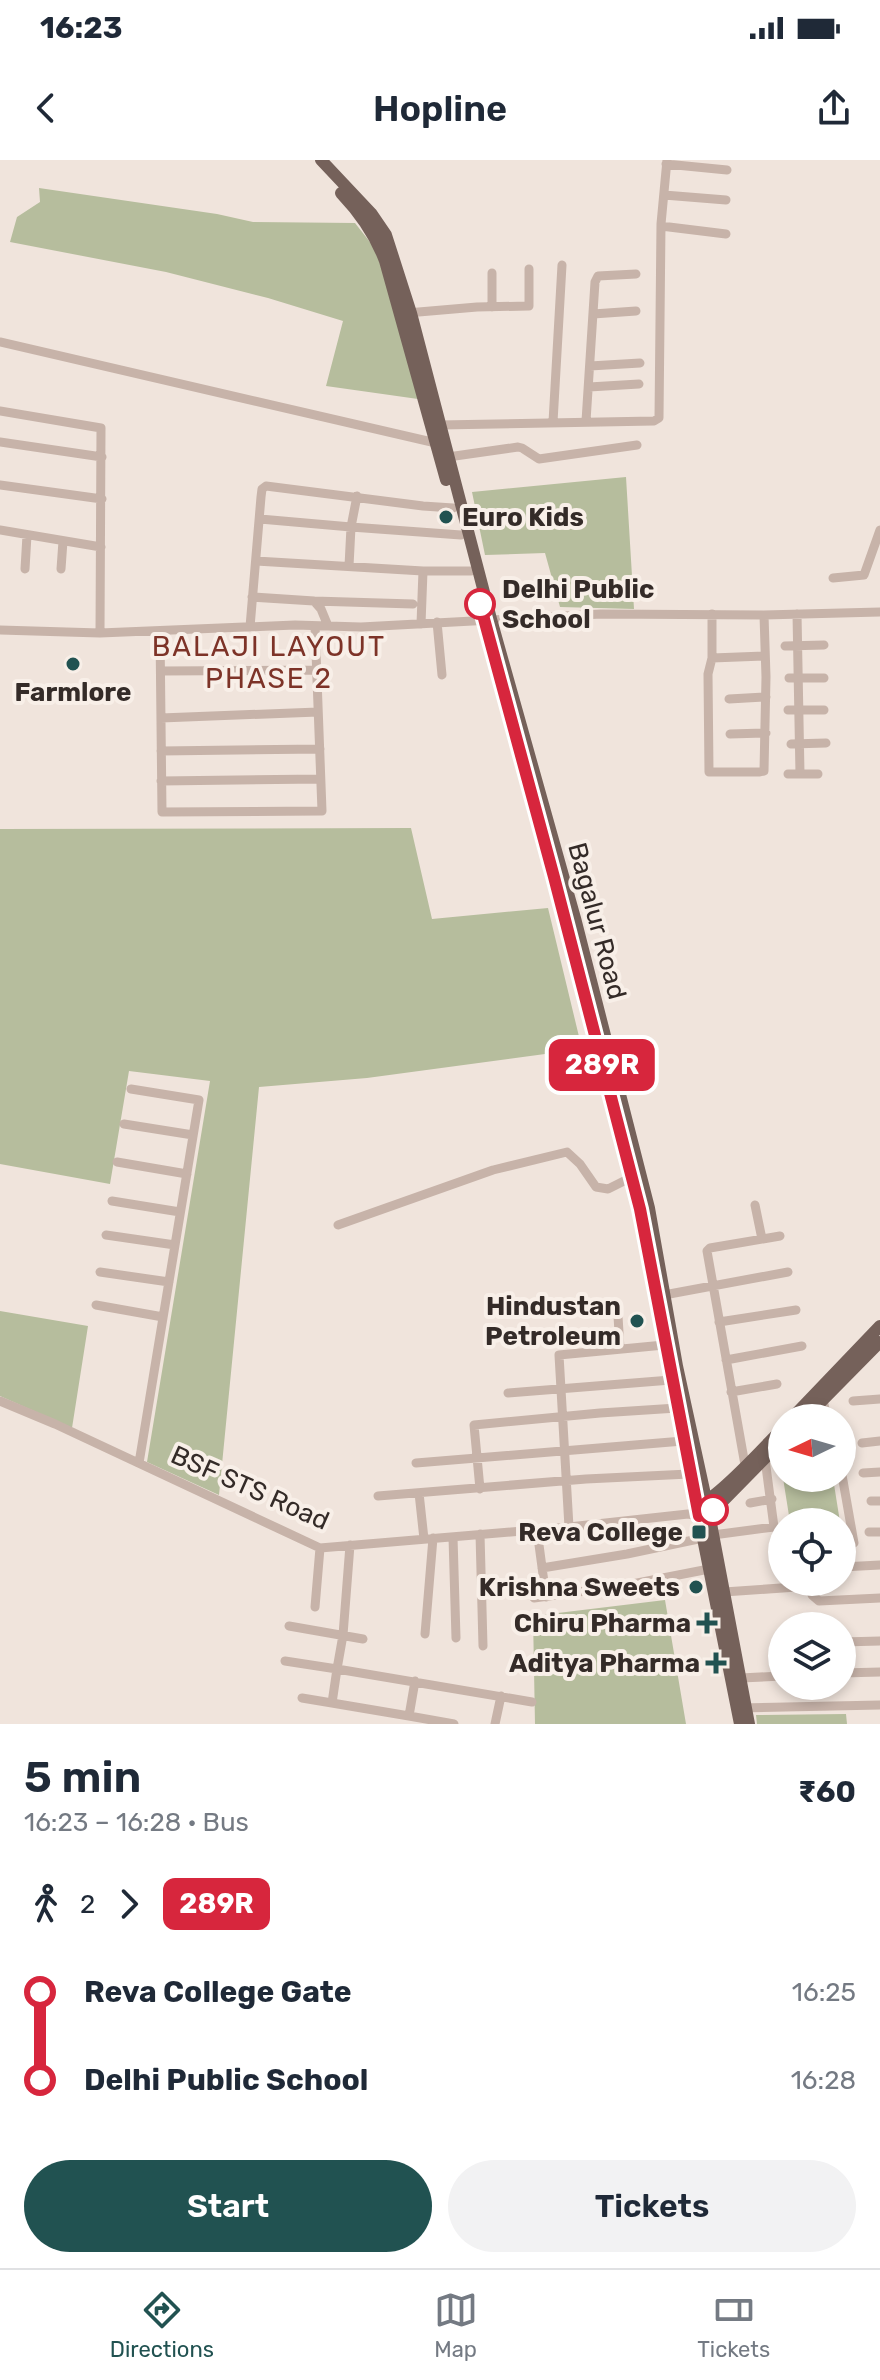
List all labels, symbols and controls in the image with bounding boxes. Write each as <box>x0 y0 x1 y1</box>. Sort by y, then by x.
text: 16:23 <box>40 10 122 46</box>
icon: back <box>24 86 68 130</box>
icon: share <box>812 86 856 130</box>
text: Hopline <box>373 87 507 130</box>
place label: Euro Kids <box>462 502 584 533</box>
marker: Euro Kids <box>437 508 455 526</box>
place label: Delhi Public School <box>502 574 654 635</box>
marker: Delhi Public School <box>465 589 495 619</box>
district label: BALAJI LAYOUT PHASE 2 <box>152 630 386 695</box>
marker: Farmlore <box>64 655 82 673</box>
place label: Farmlore <box>15 677 131 708</box>
street label: Bagalur Road <box>561 839 633 1003</box>
line badge: 289R <box>546 1039 658 1091</box>
text: 289R <box>565 1048 639 1081</box>
place label: Hindustan Petroleum <box>485 1291 621 1352</box>
marker: Hindustan Petroleum <box>628 1312 646 1330</box>
north arrow <box>768 1404 856 1492</box>
map controls <box>768 1404 856 1700</box>
street label: BSF STS Road <box>166 1439 334 1537</box>
unlabelled marker <box>698 1495 728 1525</box>
button: locate <box>768 1508 856 1596</box>
place label: Reva College <box>518 1517 683 1548</box>
marker: Reva College <box>690 1523 708 1541</box>
place label: Krishna Sweets <box>479 1572 680 1603</box>
marker: Krishna Sweets <box>687 1578 705 1596</box>
place label: Chiru Pharma <box>514 1608 691 1639</box>
button: layers <box>768 1612 856 1700</box>
marker: Chiru Pharma <box>698 1614 716 1632</box>
place label: Aditya Pharma <box>509 1648 700 1679</box>
marker: Aditya Pharma <box>707 1654 725 1672</box>
text: 5 min <box>24 1751 141 1803</box>
text: ₹60 <box>798 1774 856 1810</box>
text: 16:23 – 16:28 · Bus <box>24 1807 249 1838</box>
icon: walk <box>24 1882 68 1926</box>
icon: forward <box>107 1882 151 1926</box>
text: 289R <box>179 1887 254 1920</box>
text: 2 <box>80 1889 95 1920</box>
text: Reva College Gate <box>84 1974 352 2010</box>
text: 16:25 <box>792 1977 856 2008</box>
text: Delhi Public School <box>84 2062 368 2098</box>
text: 16:28 <box>791 2065 856 2096</box>
button: Start <box>24 2160 432 2252</box>
button: Tickets <box>448 2160 856 2252</box>
tab: Directions <box>110 2288 214 2363</box>
tab: Map <box>434 2288 478 2363</box>
tab: Tickets <box>697 2288 770 2363</box>

